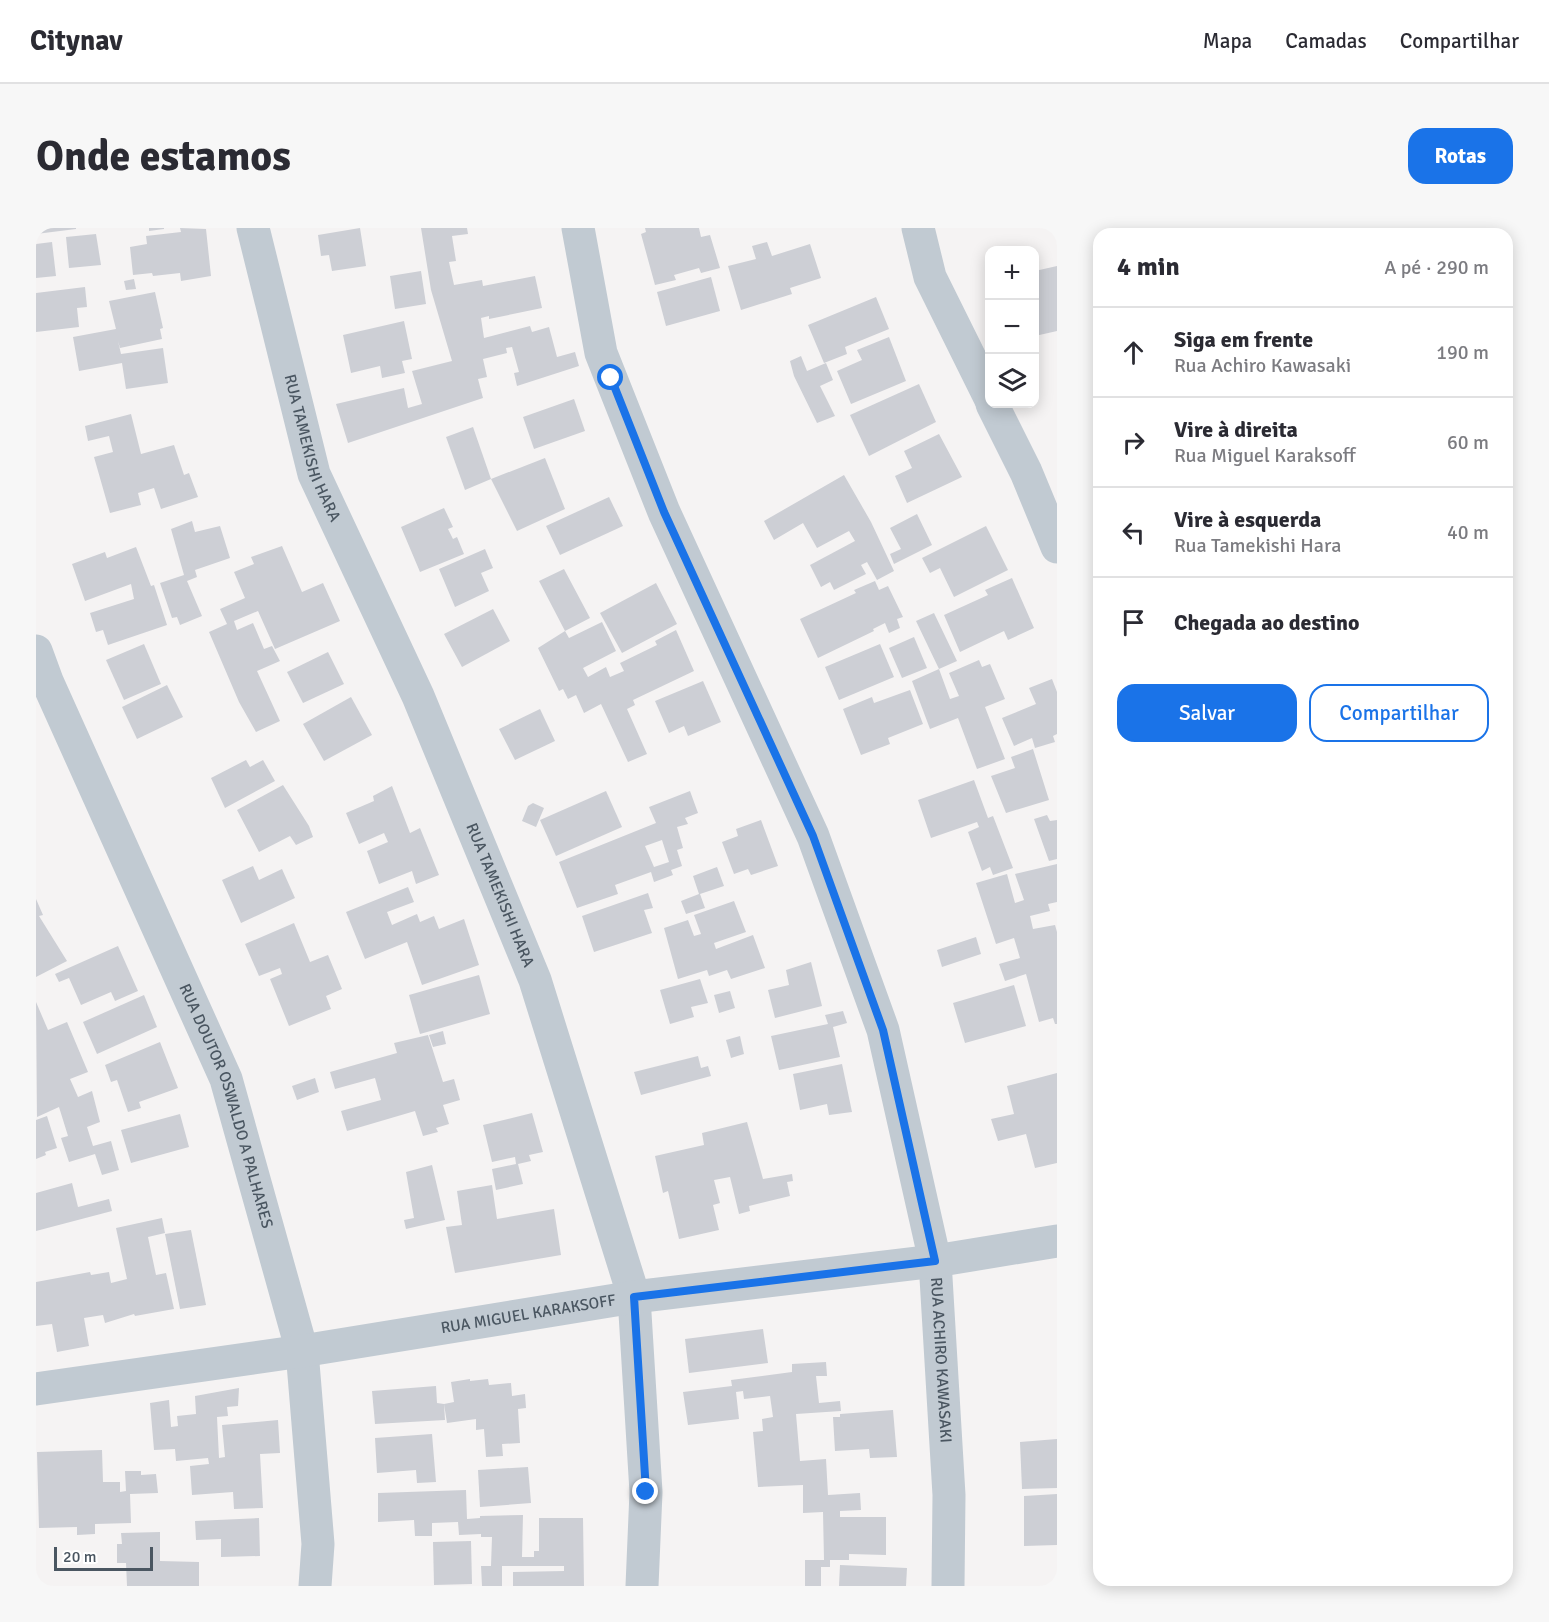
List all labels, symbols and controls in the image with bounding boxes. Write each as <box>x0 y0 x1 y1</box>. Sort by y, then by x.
text: Citynav <box>30 24 123 58</box>
text: Mapa <box>1203 28 1252 54</box>
text: Camadas <box>1285 28 1367 54</box>
text: Compartilhar <box>1400 28 1519 54</box>
button: Rotas <box>1408 128 1513 184</box>
text: Onde estamos <box>36 131 291 182</box>
map controls <box>985 246 1039 408</box>
button: + <box>985 246 1039 300</box>
text: 4 min <box>1117 251 1180 283</box>
text: A pé · 290 m <box>1384 255 1489 280</box>
button: − <box>985 300 1039 354</box>
text: Siga em frente <box>1174 326 1313 353</box>
icon: ahead <box>1117 336 1150 369</box>
text: 190 m <box>1436 340 1489 365</box>
text: Rua Achiro Kawasaki <box>1174 353 1351 378</box>
button: layers <box>985 354 1039 408</box>
route start <box>597 364 623 390</box>
street label: RUA TAMEKISHI HARA <box>280 372 345 525</box>
text: Vire à direita <box>1174 416 1298 443</box>
icon: right <box>1117 426 1150 459</box>
text: 60 m <box>1447 430 1489 455</box>
text: Rua Miguel Karaksoff <box>1174 443 1356 468</box>
text: Vire à esquerda <box>1174 506 1321 533</box>
icon: left <box>1117 516 1150 549</box>
text: 40 m <box>1447 520 1489 545</box>
text: Rua Tamekishi Hara <box>1174 533 1341 558</box>
icon: arrive <box>1117 606 1150 639</box>
text: Chegada ao destino <box>1174 609 1360 636</box>
button: Salvar <box>1117 684 1297 742</box>
button: Compartilhar <box>1309 684 1489 742</box>
street label: RUA TAMEKISHI HARA <box>461 820 539 970</box>
street label: RUA DOUTOR OSWALDO A PALHARES <box>174 981 277 1231</box>
street label: RUA ACHIRO KAWASAKI <box>926 1277 956 1444</box>
street label: RUA MIGUEL KARAKSOFF <box>439 1290 617 1338</box>
route end <box>632 1478 658 1504</box>
scale bar <box>54 1544 153 1572</box>
text: 20 m <box>63 1547 97 1567</box>

